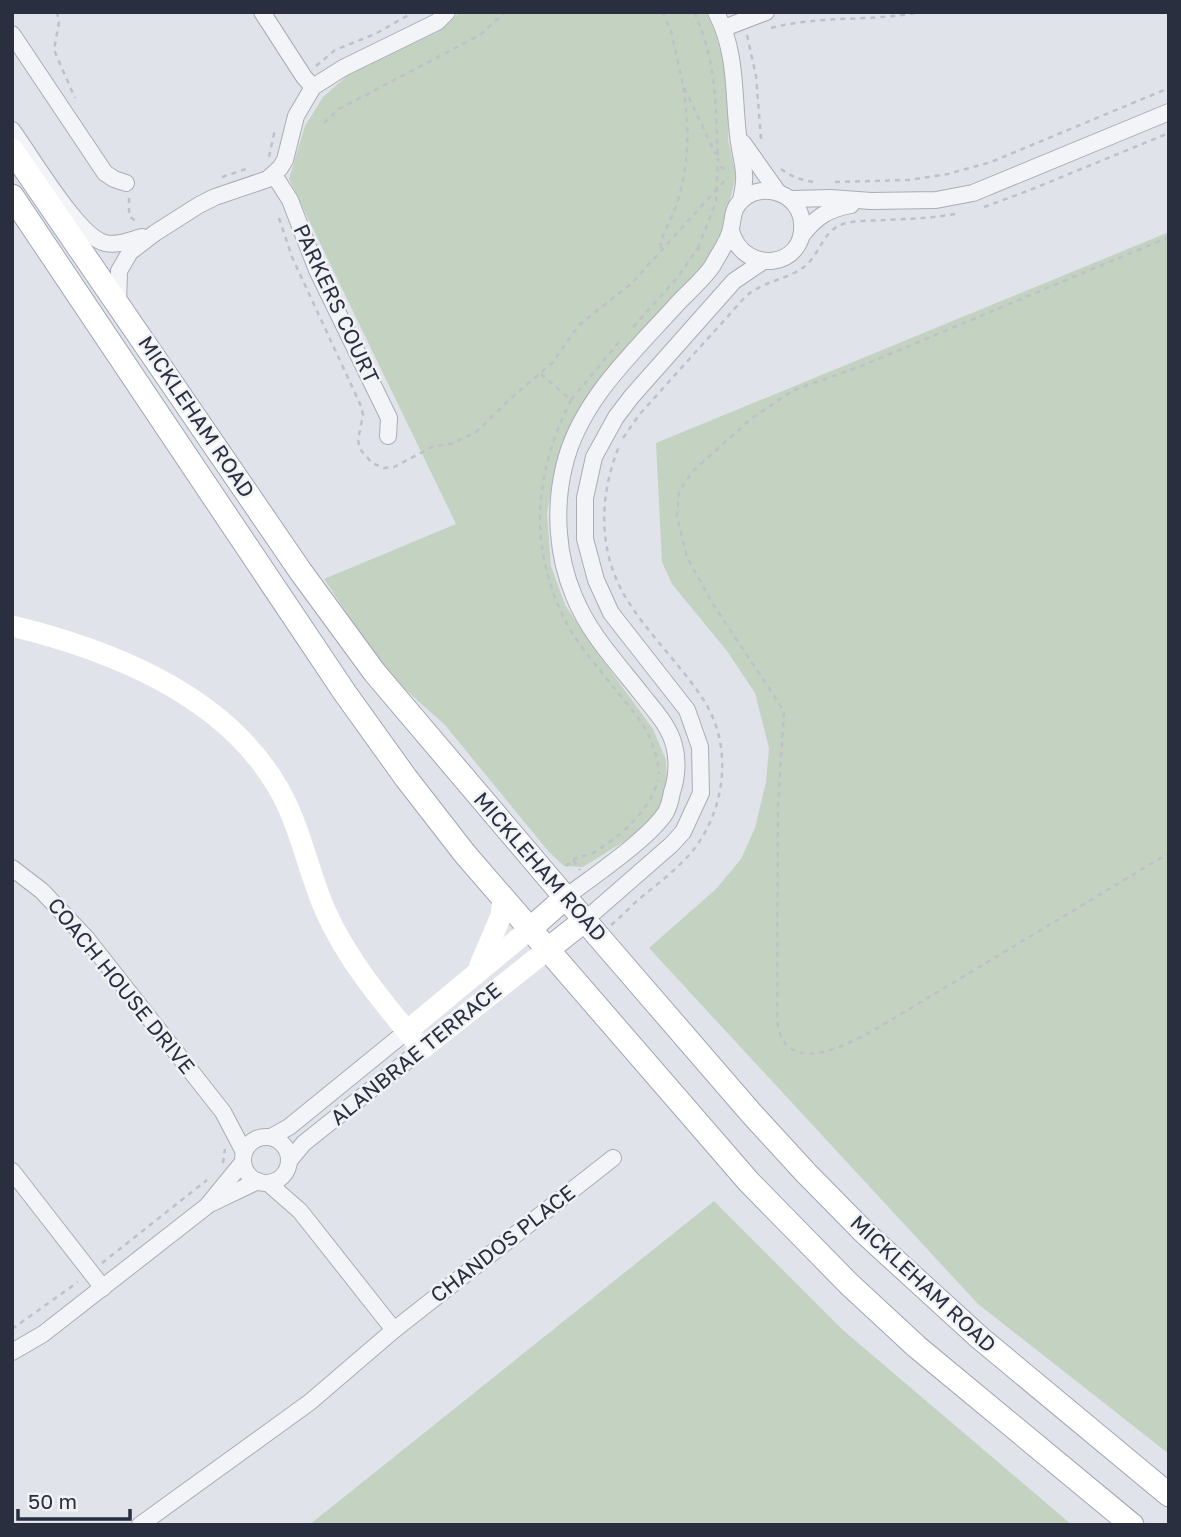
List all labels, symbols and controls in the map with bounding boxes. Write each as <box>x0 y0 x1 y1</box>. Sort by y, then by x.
street label: PARKERS COURT <box>289 220 385 387</box>
street label: MICKLEHAM ROAD <box>133 331 261 502</box>
street label: MICKLEHAM ROAD <box>469 786 613 946</box>
street label: COACH HOUSE DRIVE <box>43 892 201 1079</box>
street label: ALANBRAE TERRACE <box>325 976 506 1130</box>
street label: CHANDOS PLACE <box>425 1179 580 1308</box>
street label: MICKLEHAM ROAD <box>845 1209 1002 1357</box>
scale bar <box>18 1478 130 1522</box>
text: 50 m <box>28 1488 77 1514</box>

